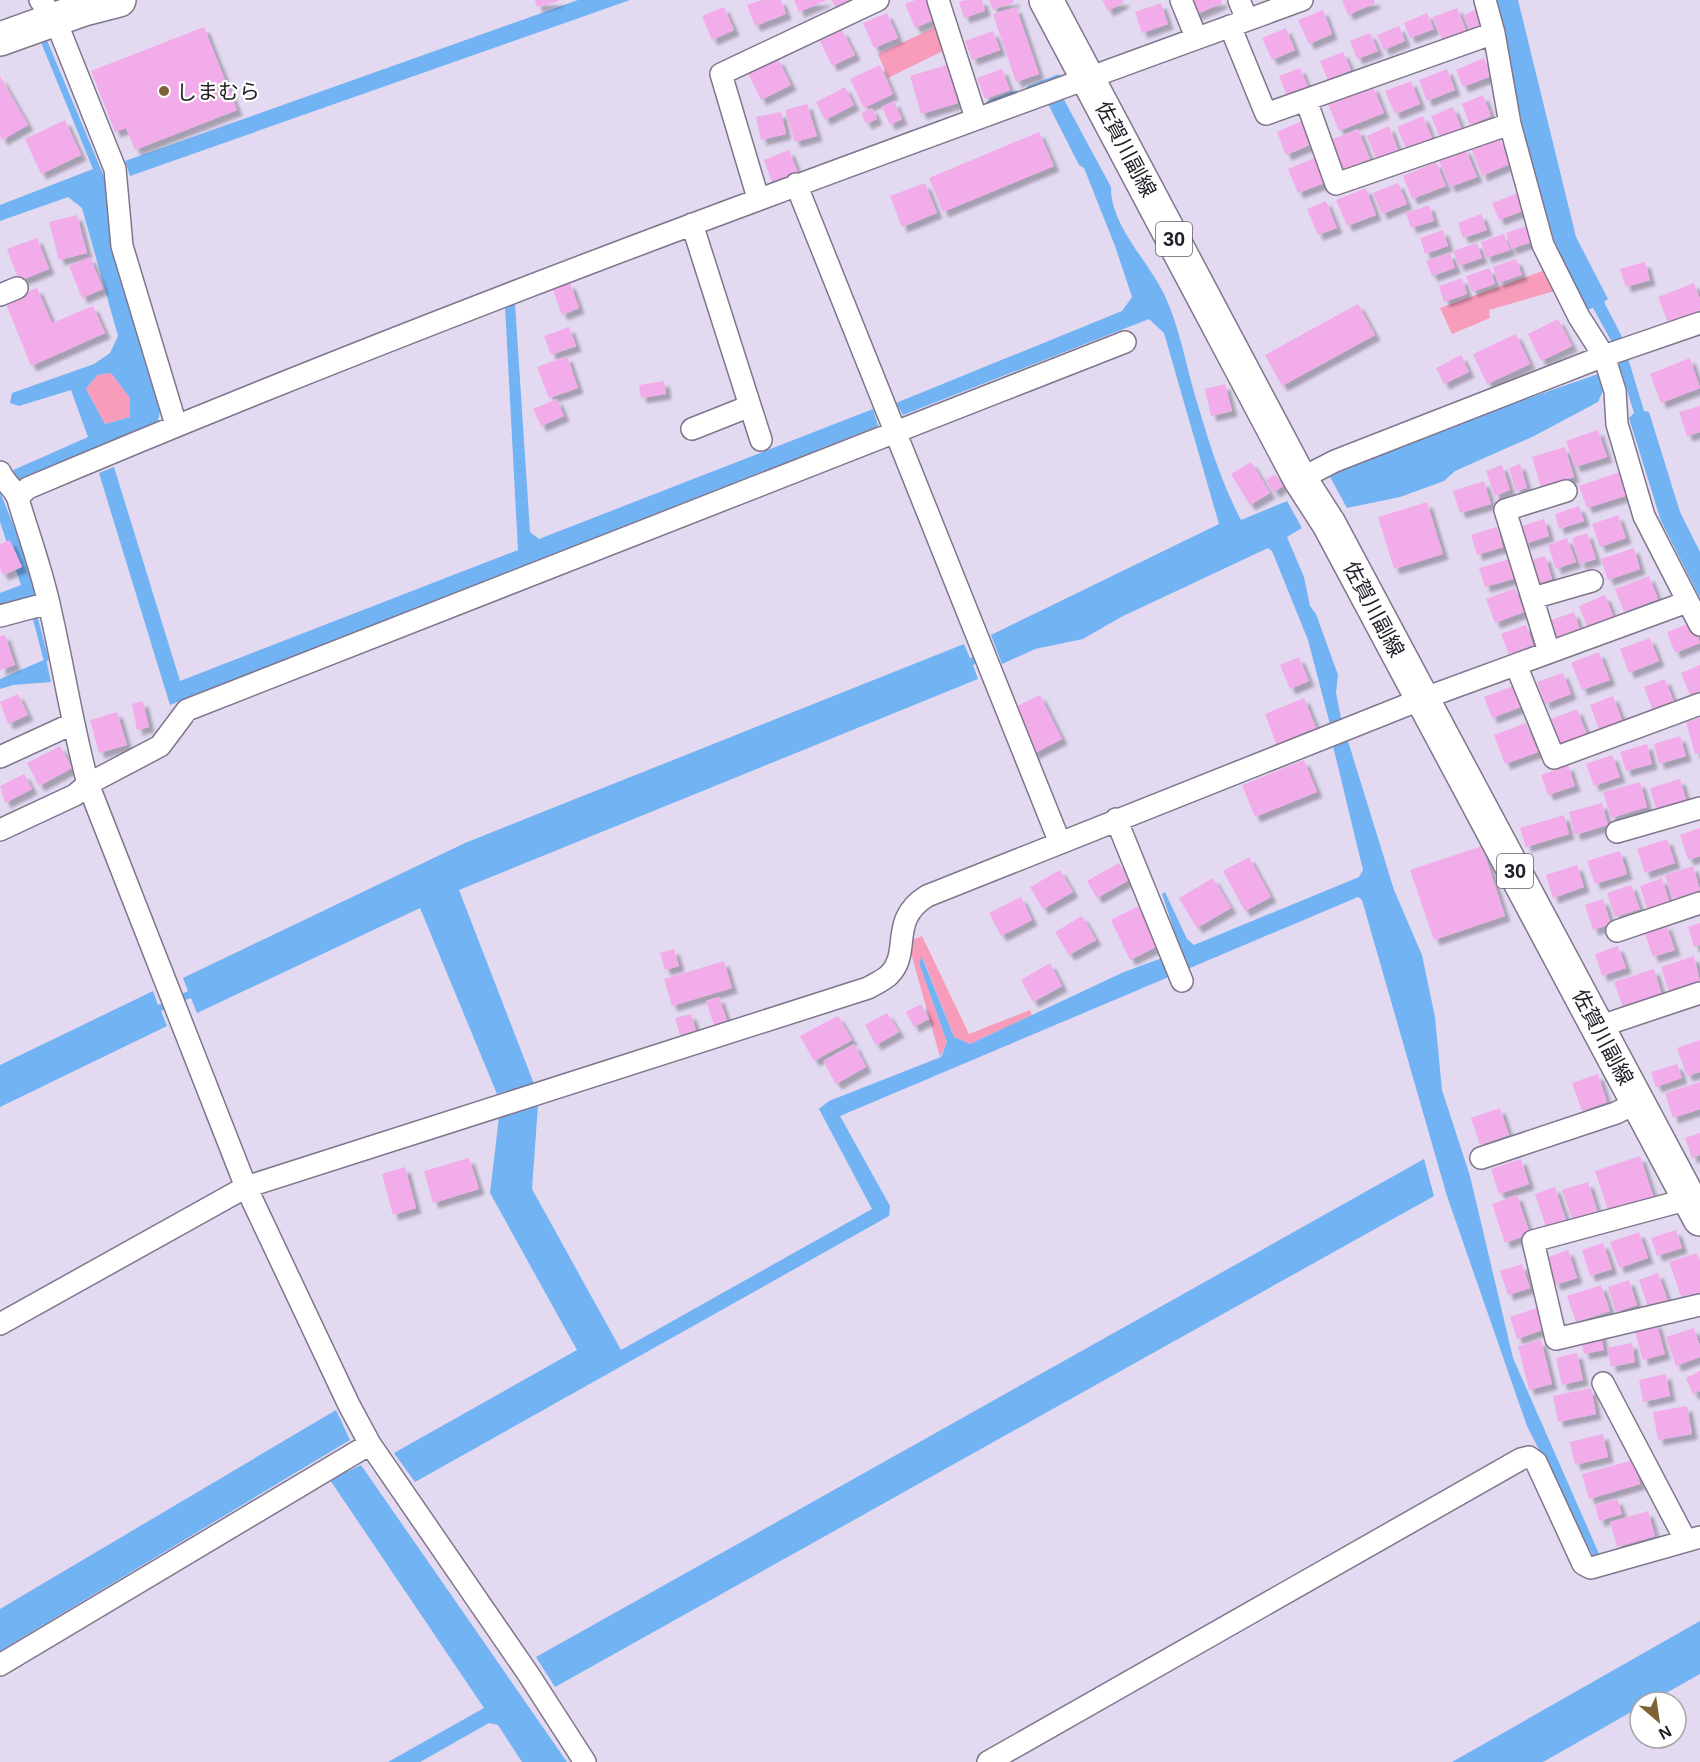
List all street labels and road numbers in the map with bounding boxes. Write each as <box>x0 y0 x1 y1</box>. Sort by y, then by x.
street label: 佐賀川副線 <box>1091 97 1161 201</box>
road number: 30 <box>1156 222 1192 256</box>
street label: 佐賀川副線 <box>1339 557 1409 661</box>
road number: 30 <box>1497 854 1533 888</box>
street label: 佐賀川副線 <box>1568 985 1638 1089</box>

